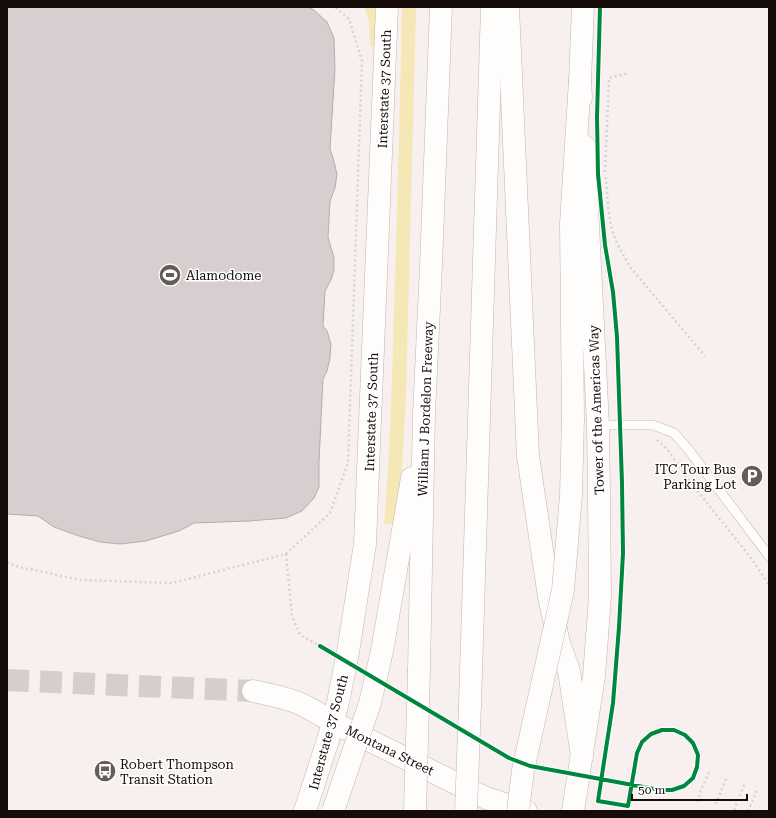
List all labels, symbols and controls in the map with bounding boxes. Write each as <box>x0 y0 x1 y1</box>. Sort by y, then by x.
street label: Interstate 37 South <box>375 29 394 149</box>
sports icon: Alamodome <box>157 262 183 288</box>
place label: Alamodome <box>186 268 262 283</box>
street label: William J Bordelon Freeway <box>415 321 436 497</box>
street label: Tower of the Americas Way <box>586 324 607 495</box>
street label: Interstate 37 South <box>362 352 381 472</box>
place label: ITC Tour Bus Parking Lot <box>655 462 736 492</box>
parking icon: ITC Tour Bus Parking Lot <box>739 463 765 489</box>
street label: Interstate 37 South <box>306 672 351 792</box>
street label: Montana Street <box>343 723 437 778</box>
place label: Robert Thompson Transit Station <box>120 757 235 787</box>
bus stop icon: Robert Thompson Transit Station <box>92 758 118 784</box>
scale bar <box>632 776 747 802</box>
text: 50 m <box>638 783 665 797</box>

